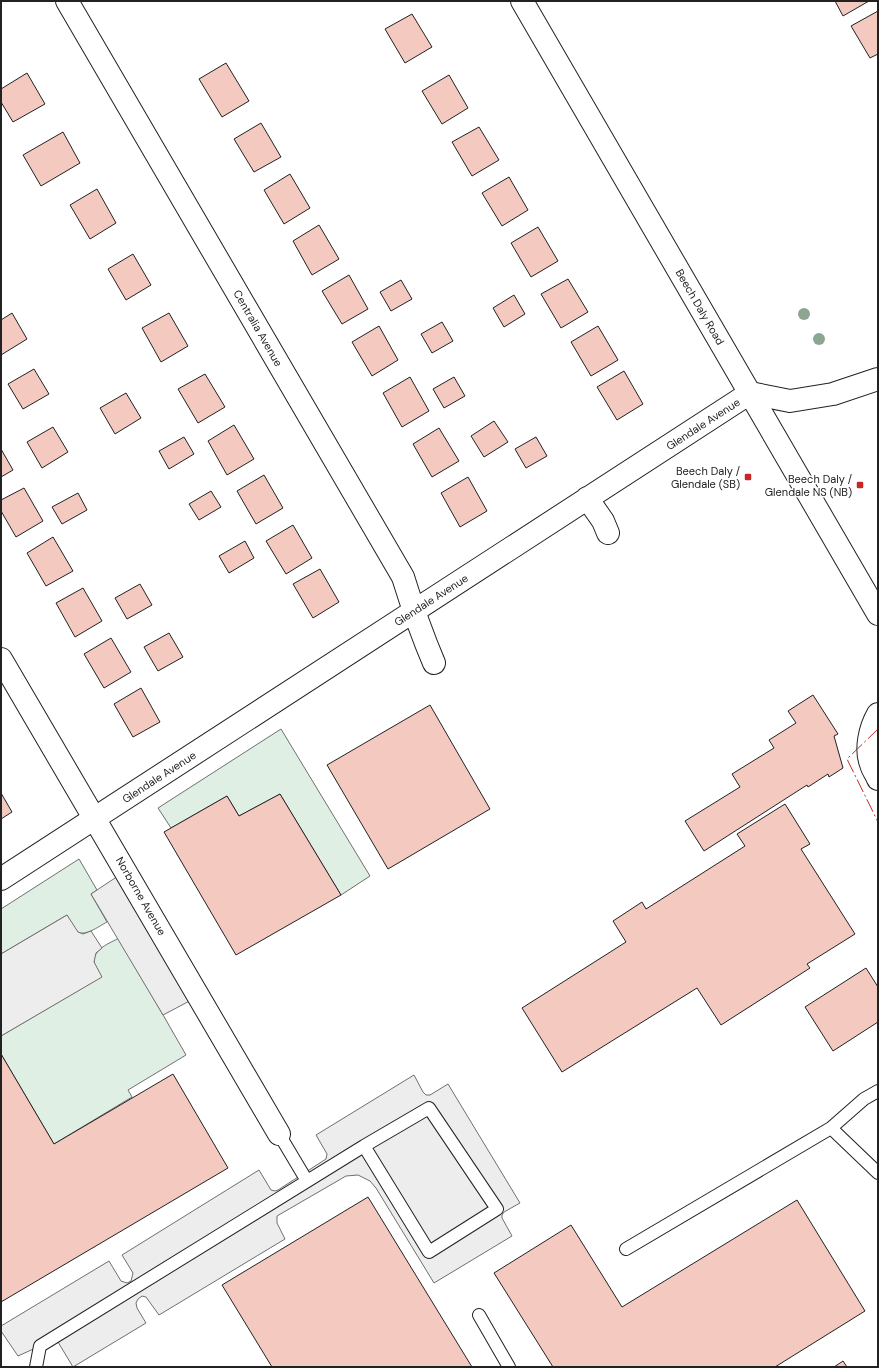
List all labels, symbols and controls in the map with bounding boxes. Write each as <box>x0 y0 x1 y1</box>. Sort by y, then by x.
street label: Beech Daly Road <box>673 267 727 348</box>
street label: Centralia Avenue <box>230 287 286 369</box>
street label: Glendale Avenue <box>663 395 743 453</box>
place label: Beech Daly / Glendale (SB) <box>671 464 740 491</box>
marker: Beech Daly / Glendale (SB) <box>743 472 753 482</box>
place label: Beech Daly / Glendale NS (NB) <box>765 472 852 499</box>
marker: Beech Daly / Glendale NS (NB) <box>855 480 865 490</box>
street label: Glendale Avenue <box>391 571 471 629</box>
street label: Glendale Avenue <box>119 748 199 806</box>
street label: Norborne Avenue <box>113 854 169 938</box>

